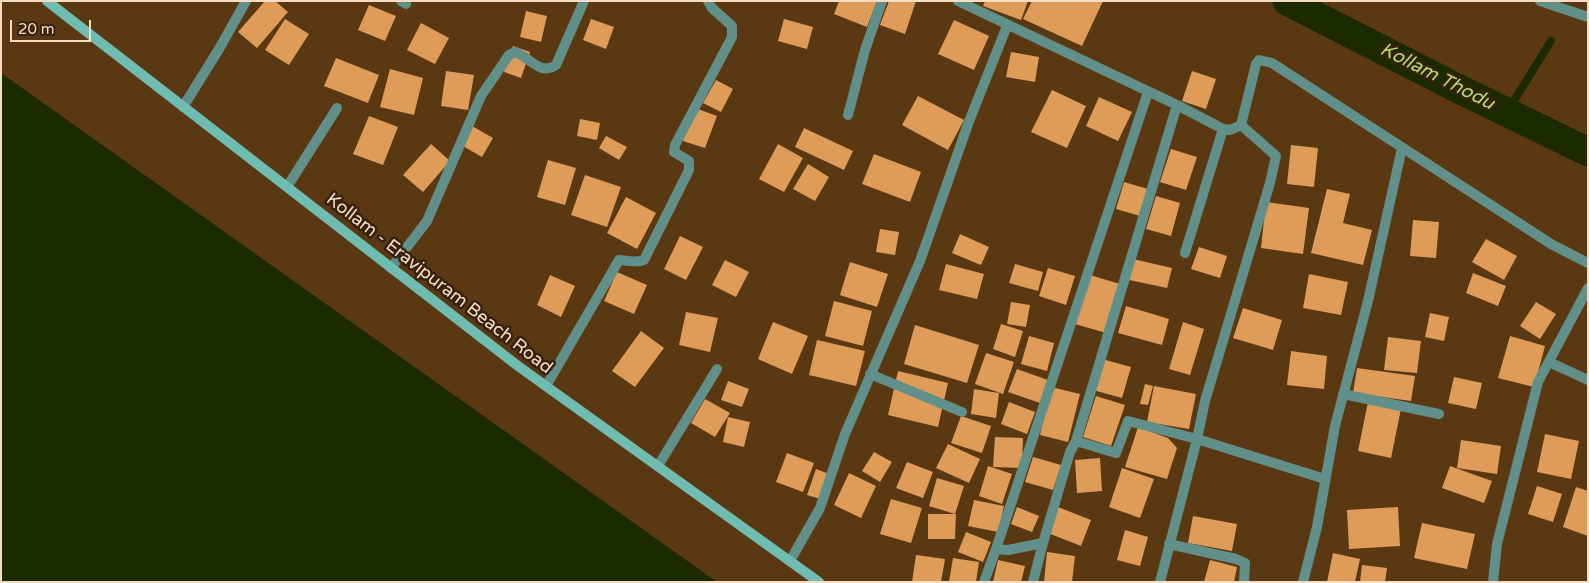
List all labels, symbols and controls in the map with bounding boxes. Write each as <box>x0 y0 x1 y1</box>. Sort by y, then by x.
scale bar <box>12 10 94 42</box>
text: 20 m <box>18 20 55 38</box>
water label: Kollam Thodu <box>1376 38 1498 116</box>
street label: Kollam - Eravipuram Beach Road <box>322 189 556 379</box>

